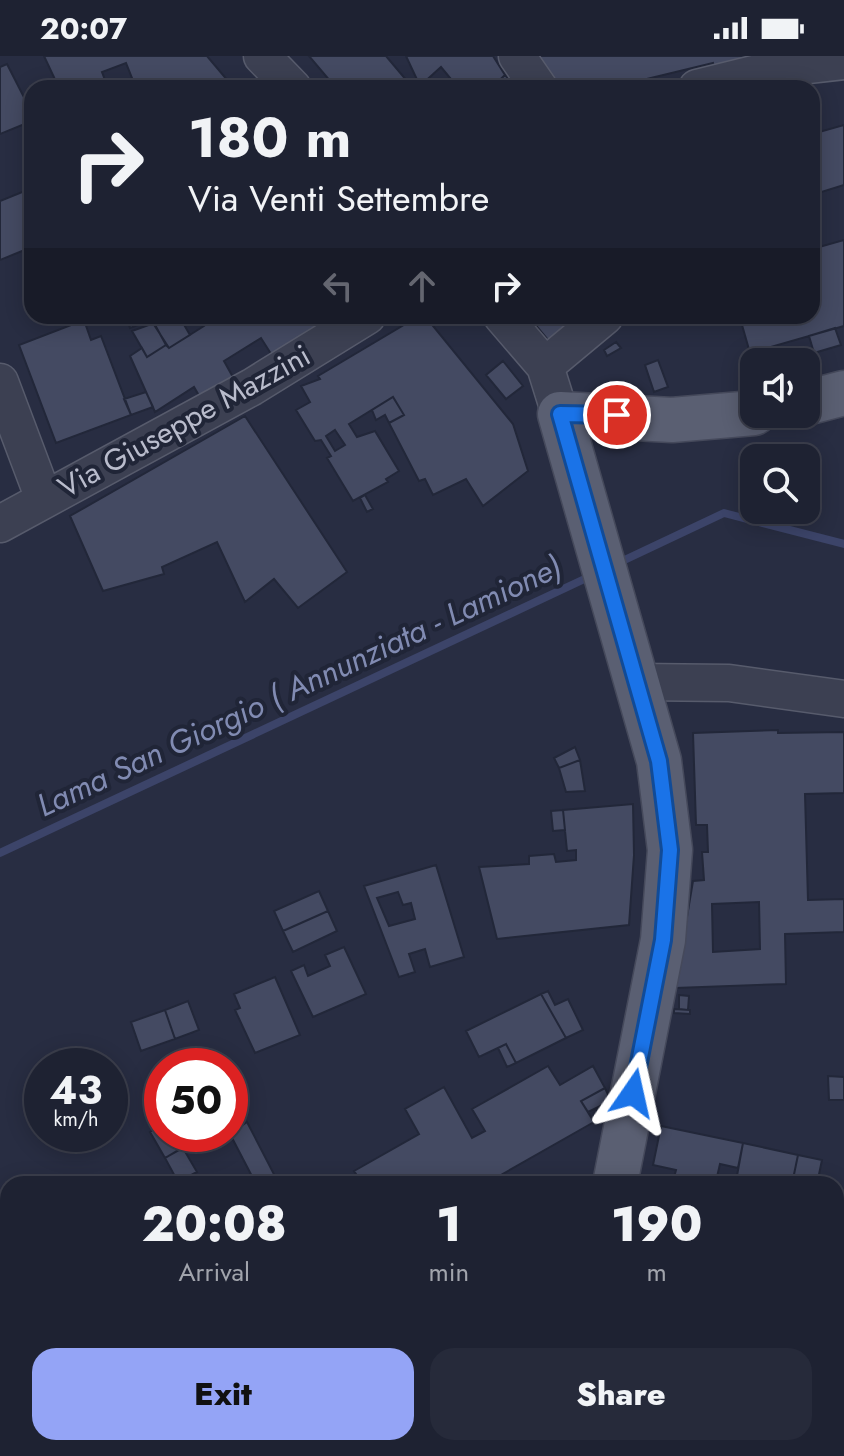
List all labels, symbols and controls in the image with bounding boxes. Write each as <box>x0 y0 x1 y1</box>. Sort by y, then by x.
text: 20:07 <box>40 7 127 50</box>
text: 180 m <box>188 97 351 178</box>
icon: right <box>56 112 160 216</box>
text: Via Venti Settembre <box>188 172 489 224</box>
icon: left <box>316 264 360 308</box>
icon: ahead <box>400 264 444 308</box>
icon: right <box>484 264 528 308</box>
street label: Via Giuseppe Mazzini <box>50 334 318 508</box>
map controls <box>740 348 820 524</box>
button: sound <box>740 348 820 428</box>
pin <box>583 381 651 449</box>
icon: arrive <box>595 393 639 437</box>
button: search <box>740 444 820 524</box>
water label: Lama San Giorgio ( Annunziata - Lamione) <box>29 544 569 828</box>
speed limit sign: 50 <box>144 1048 248 1152</box>
position arrow <box>591 1051 675 1135</box>
text: 43 <box>50 1061 102 1119</box>
text: km/h <box>53 1105 99 1134</box>
text: 20:08 <box>142 1190 287 1259</box>
text: 1 <box>436 1190 462 1259</box>
text: 190 <box>611 1190 702 1259</box>
text: Arrival <box>178 1253 250 1291</box>
text: min <box>429 1253 469 1291</box>
text: m <box>646 1253 667 1291</box>
button: Exit <box>32 1348 414 1440</box>
button: Share <box>430 1348 812 1440</box>

